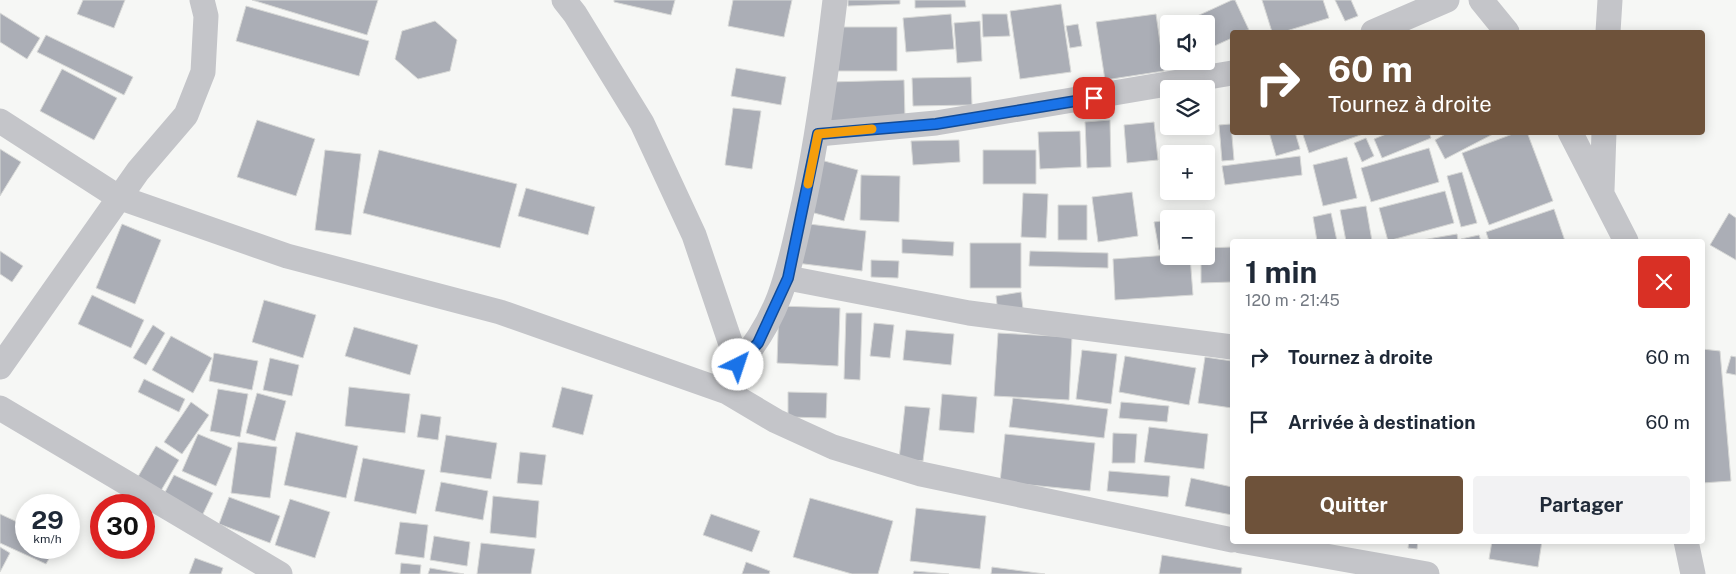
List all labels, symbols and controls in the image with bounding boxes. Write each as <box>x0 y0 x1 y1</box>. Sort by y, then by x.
map controls <box>1160 15 1215 265</box>
button: sound <box>1160 15 1215 70</box>
text: 60 m <box>1328 49 1413 90</box>
icon: right <box>1245 50 1310 115</box>
pin <box>1073 77 1115 119</box>
button: layers <box>1160 80 1215 135</box>
icon: arrive <box>1080 84 1108 112</box>
text: Tournez à droite <box>1328 91 1492 117</box>
button: + <box>1160 145 1215 200</box>
button: − <box>1160 210 1215 265</box>
text: 1 min <box>1245 254 1317 290</box>
button: close <box>1638 256 1690 308</box>
text: 120 m · 21:45 <box>1245 291 1340 310</box>
position arrow <box>711 338 763 390</box>
icon: right <box>1245 343 1273 371</box>
text: Tournez à droite <box>1288 346 1433 368</box>
text: 60 m <box>1646 346 1690 368</box>
icon: arrive <box>1245 408 1273 436</box>
text: Arrivée à destination <box>1288 411 1476 433</box>
text: 60 m <box>1646 411 1690 433</box>
button: Quitter <box>1245 476 1463 534</box>
button: Partager <box>1473 476 1690 534</box>
speed limit sign: 30 <box>90 494 155 559</box>
text: 29 <box>31 505 64 535</box>
text: km/h <box>33 532 62 546</box>

